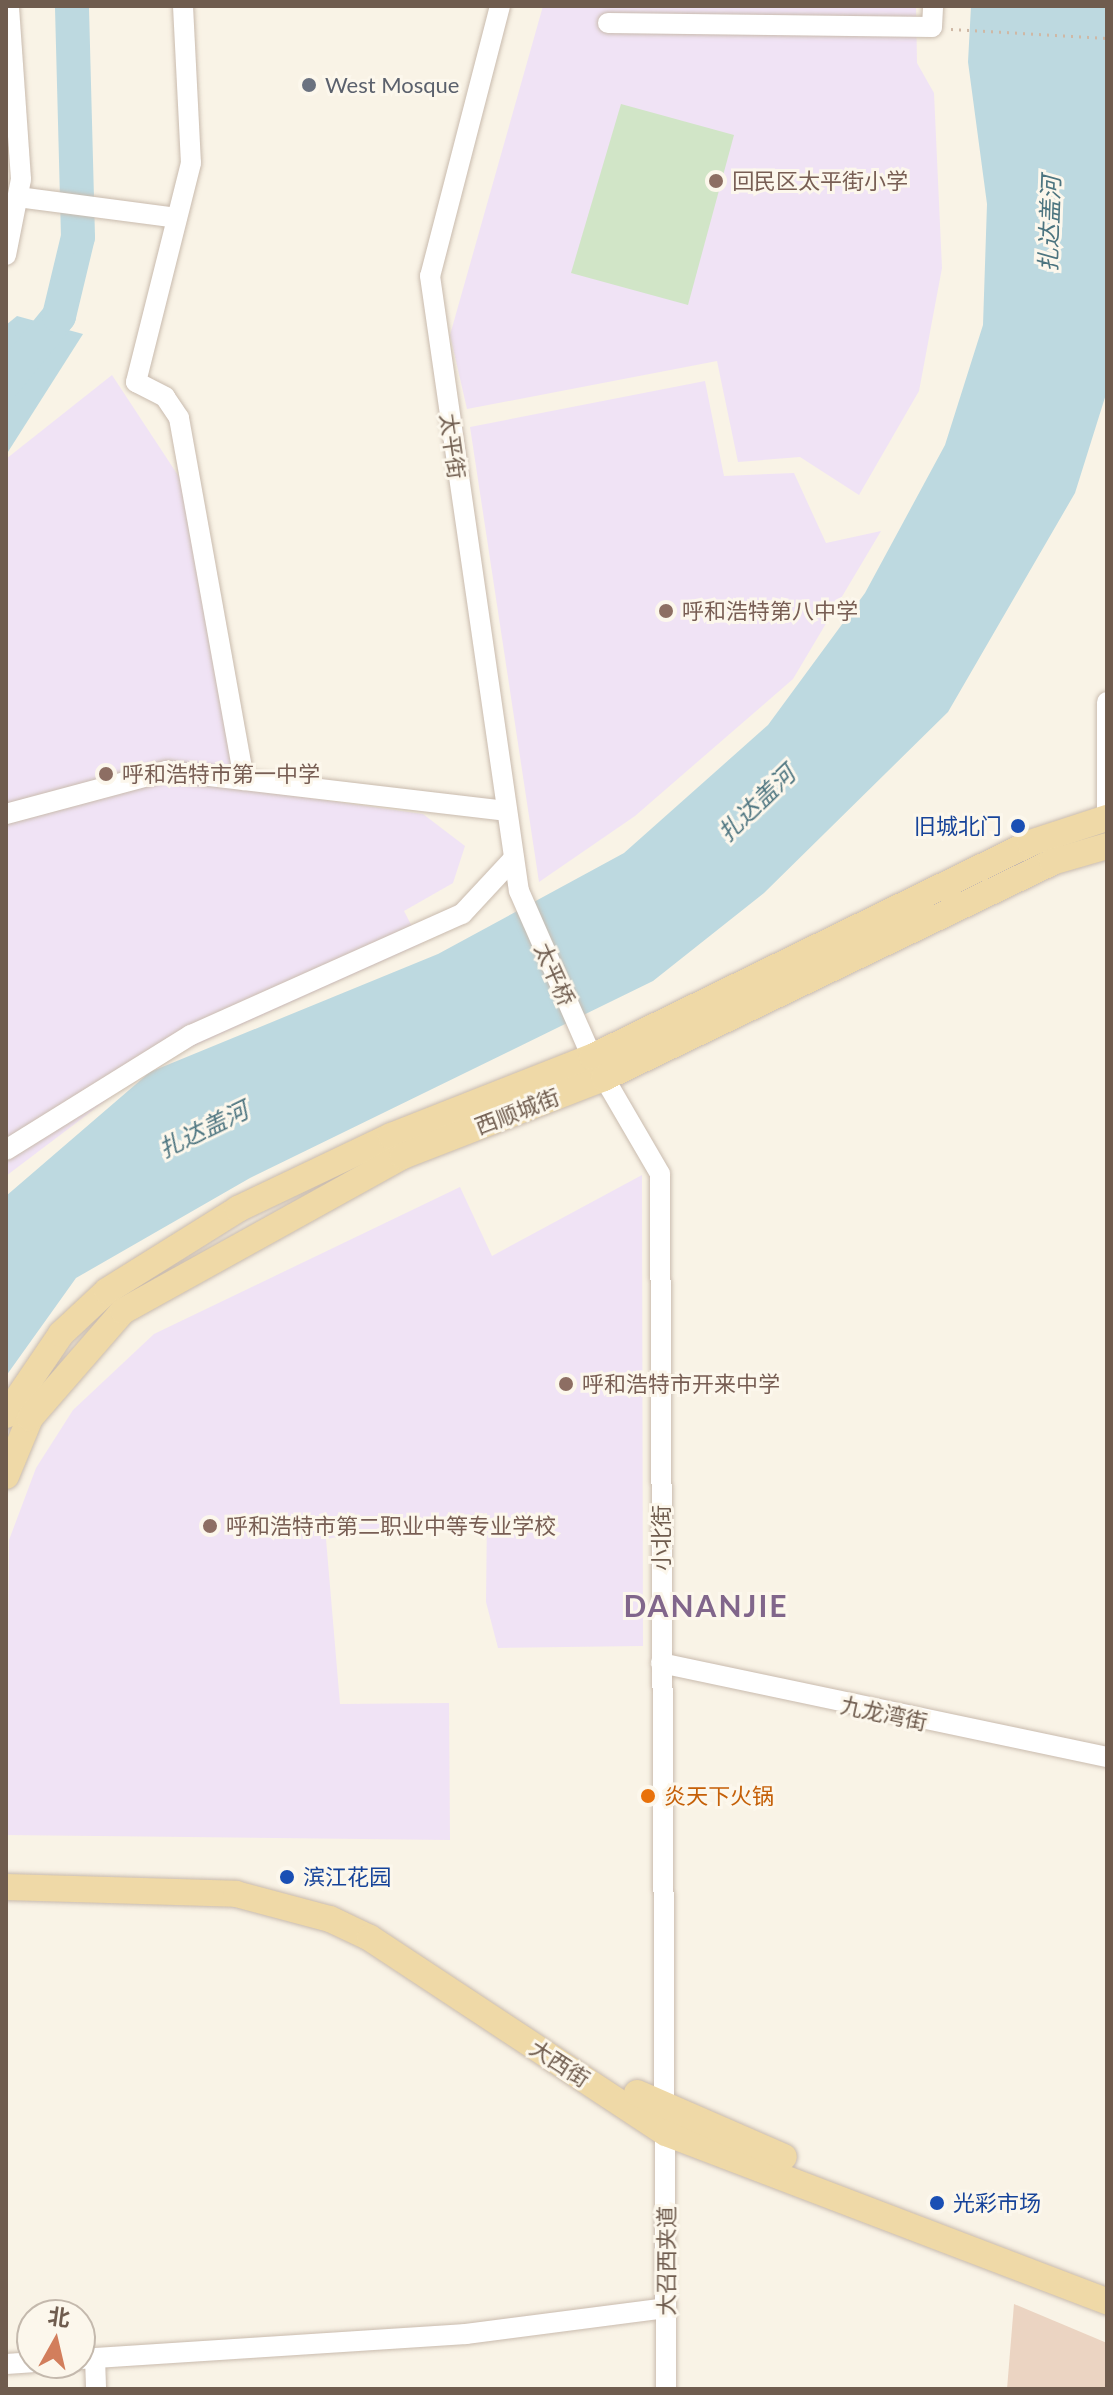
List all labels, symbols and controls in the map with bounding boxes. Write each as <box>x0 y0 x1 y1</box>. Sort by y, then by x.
place label: West Mosque <box>325 72 459 98</box>
marker: West Mosque <box>300 76 318 94</box>
place label: 回民区太平街小学 <box>732 168 908 194</box>
marker: 回民区太平街小学 <box>707 172 725 190</box>
water label: 扎达盖河 <box>1033 176 1065 272</box>
street label: 太平街 <box>435 411 471 481</box>
place label: 呼和浩特第八中学 <box>682 598 858 624</box>
marker: 呼和浩特第八中学 <box>657 602 675 620</box>
water label: 扎达盖河 <box>711 759 801 847</box>
place label: 呼和浩特市第一中学 <box>122 761 320 787</box>
marker: 呼和浩特市第一中学 <box>97 765 115 783</box>
place label: 旧城北门 <box>914 813 1002 839</box>
marker: 旧城北门 <box>1009 817 1027 835</box>
street label: 太平桥 <box>530 938 580 1010</box>
street label: 西顺城街 <box>471 1083 563 1139</box>
water label: 扎达盖河 <box>154 1095 252 1163</box>
place label: 呼和浩特市开来中学 <box>582 1371 780 1397</box>
marker: 呼和浩特市开来中学 <box>557 1375 575 1393</box>
street label: 小北街 <box>648 1505 674 1571</box>
place label: 呼和浩特市第二职业中等专业学校 <box>226 1513 556 1539</box>
marker: 呼和浩特市第二职业中等专业学校 <box>201 1517 219 1535</box>
district label: DANANJIE <box>623 1587 789 1623</box>
street label: 九龙湾街 <box>838 1691 930 1735</box>
place label: 炎天下火锅 <box>664 1783 774 1809</box>
marker: 炎天下火锅 <box>639 1787 657 1805</box>
place label: 滨江花园 <box>303 1864 391 1890</box>
marker: 滨江花园 <box>278 1868 296 1886</box>
street label: 大西街 <box>525 2034 595 2092</box>
place label: 光彩市场 <box>953 2190 1041 2216</box>
marker: 光彩市场 <box>928 2194 946 2212</box>
street label: 大召西夹道 <box>653 2206 679 2316</box>
north arrow <box>16 2299 96 2379</box>
text: 北 <box>46 2302 72 2332</box>

